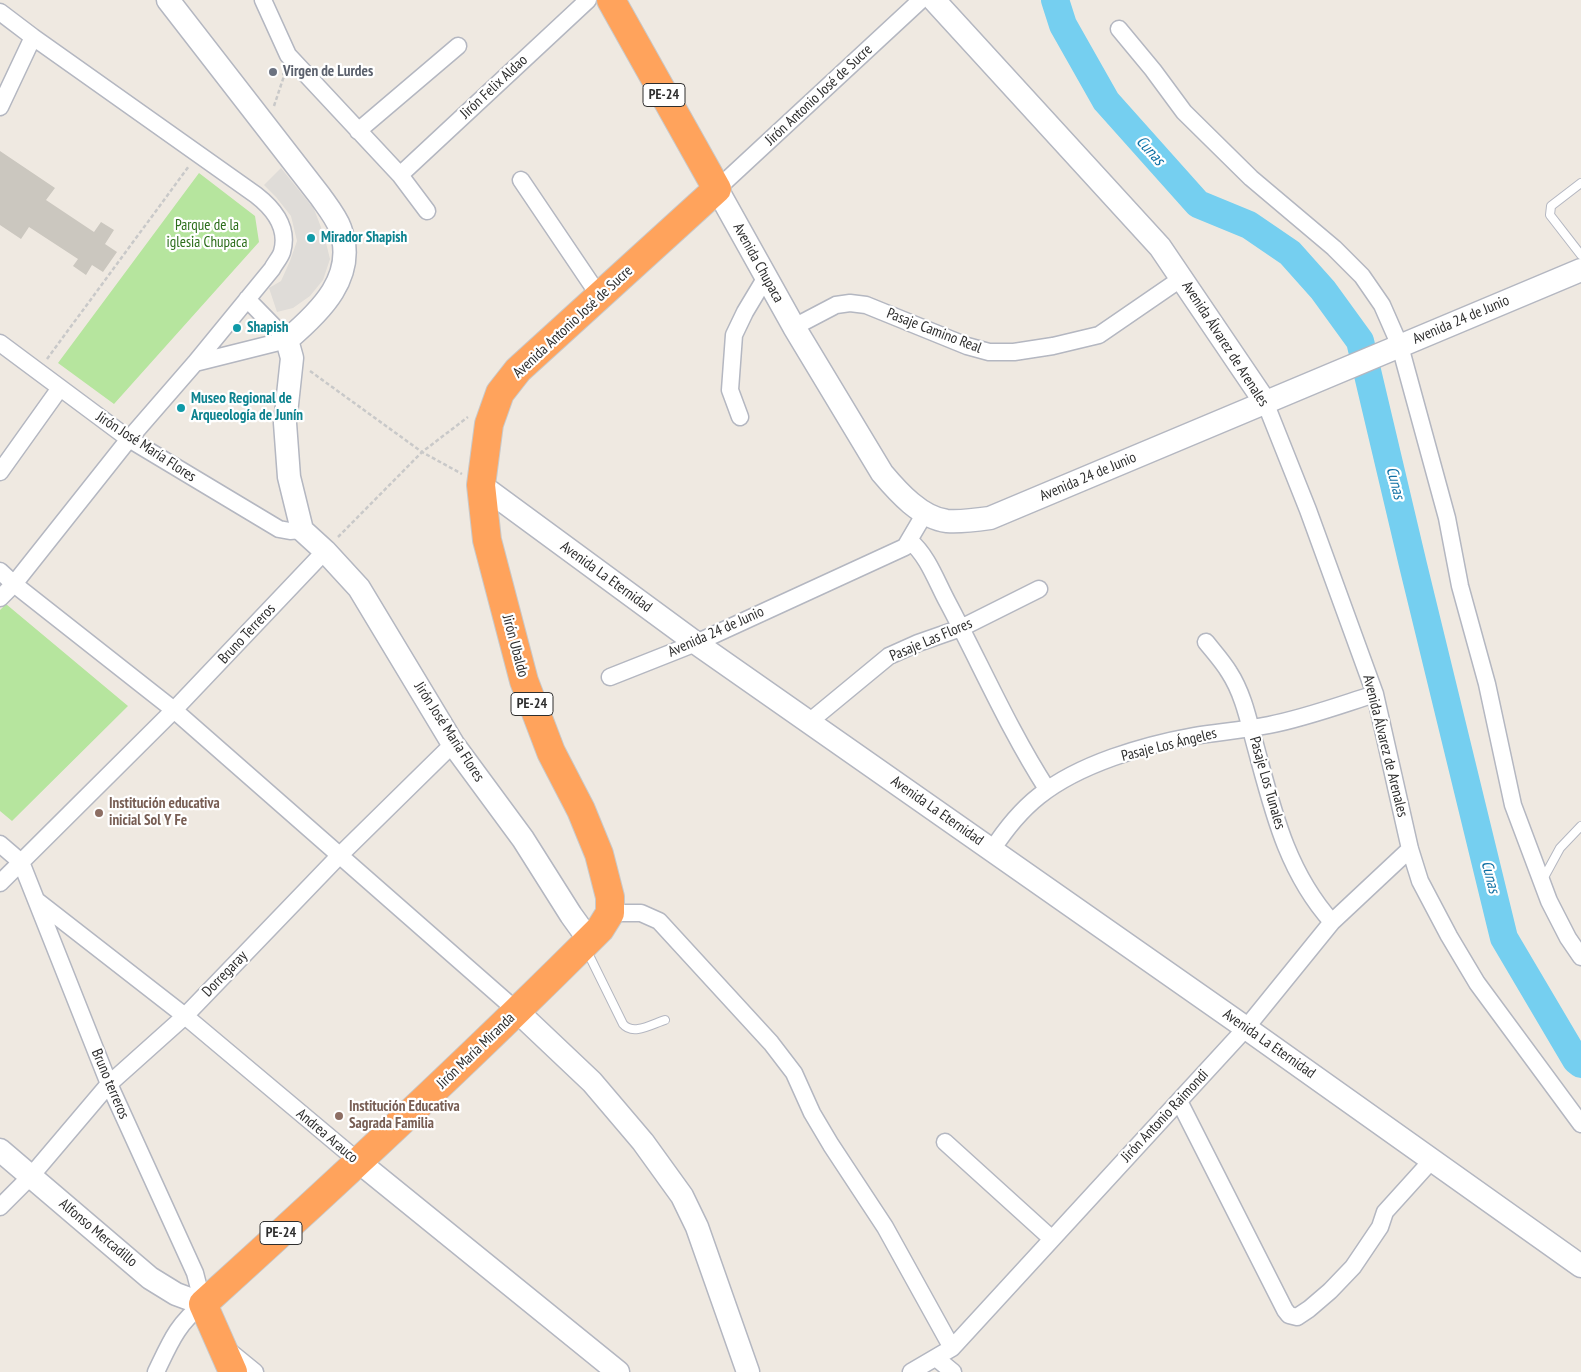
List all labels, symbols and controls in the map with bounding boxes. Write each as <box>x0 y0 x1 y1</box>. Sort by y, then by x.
street label: Jirón Antonio José de Sucre <box>762 41 876 149</box>
street label: Jirón Felix Aldao <box>457 51 531 123</box>
place label: Virgen de Lurdes <box>283 63 373 81</box>
marker: Virgen de Lurdes <box>267 66 279 78</box>
road number: PE-24 <box>643 84 685 106</box>
water label: Cunas <box>1132 132 1168 170</box>
park label: Parque de la iglesia Chupaca <box>167 217 247 252</box>
street label: Avenida Chupaca <box>729 220 787 306</box>
place label: Mirador Shapish <box>321 229 407 247</box>
marker: Mirador Shapish <box>305 232 317 244</box>
street label: Avenida Antonio José de Sucre <box>510 262 636 382</box>
street label: Avenida Álvarez de Arenales <box>1178 278 1272 410</box>
street label: Avenida 24 de Junio <box>1410 292 1512 348</box>
street label: Pasaje Camino Real <box>884 305 984 357</box>
place label: Shapish <box>247 319 289 337</box>
marker: Shapish <box>231 322 243 334</box>
place label: Museo Regional de Arqueología de Junín <box>191 390 303 425</box>
marker: Museo Regional de Arqueología de Junín <box>175 402 187 414</box>
street label: Jirón José María Flores <box>93 408 199 486</box>
street label: Avenida 24 de Junio <box>1037 449 1139 505</box>
water label: Cunas <box>1382 465 1408 501</box>
street label: Avenida La Eternidad <box>557 538 655 616</box>
street label: Bruno Terreros <box>215 600 279 668</box>
street label: Avenida 24 de Junio <box>665 603 767 661</box>
street label: Jirón Ubaldo <box>498 613 532 679</box>
street label: Pasaje Las Flores <box>887 615 975 665</box>
street label: Avenida Álvarez de Arenales <box>1359 673 1411 819</box>
street label: Jirón José María Flores <box>410 679 488 785</box>
road number: PE-24 <box>511 692 553 716</box>
street label: Pasaje Los Ángeles <box>1120 724 1218 766</box>
street label: Pasaje Los Tunales <box>1245 735 1289 831</box>
street label: Avenida La Eternidad <box>887 772 987 850</box>
place label: Institución educativa inicial Sol Y Fe <box>109 795 220 830</box>
marker: Institución educativa inicial Sol Y Fe <box>93 807 105 819</box>
water label: Cunas <box>1477 859 1503 895</box>
street label: Dorregaray <box>199 947 251 1001</box>
street label: Avenida La Eternidad <box>1219 1005 1319 1083</box>
street label: Jirón María Miranda <box>433 1009 519 1093</box>
street label: Bruno terreros <box>87 1046 133 1122</box>
street label: Jirón Antonio Raimondi <box>1118 1066 1212 1166</box>
place label: Institución Educativa Sagrada Familia <box>349 1098 460 1133</box>
street label: Andrea Arauco <box>293 1105 361 1167</box>
marker: Institución Educativa Sagrada Familia <box>333 1110 345 1122</box>
street label: Alfonso Mercadillo <box>55 1195 141 1271</box>
road number: PE-24 <box>260 1222 302 1244</box>

